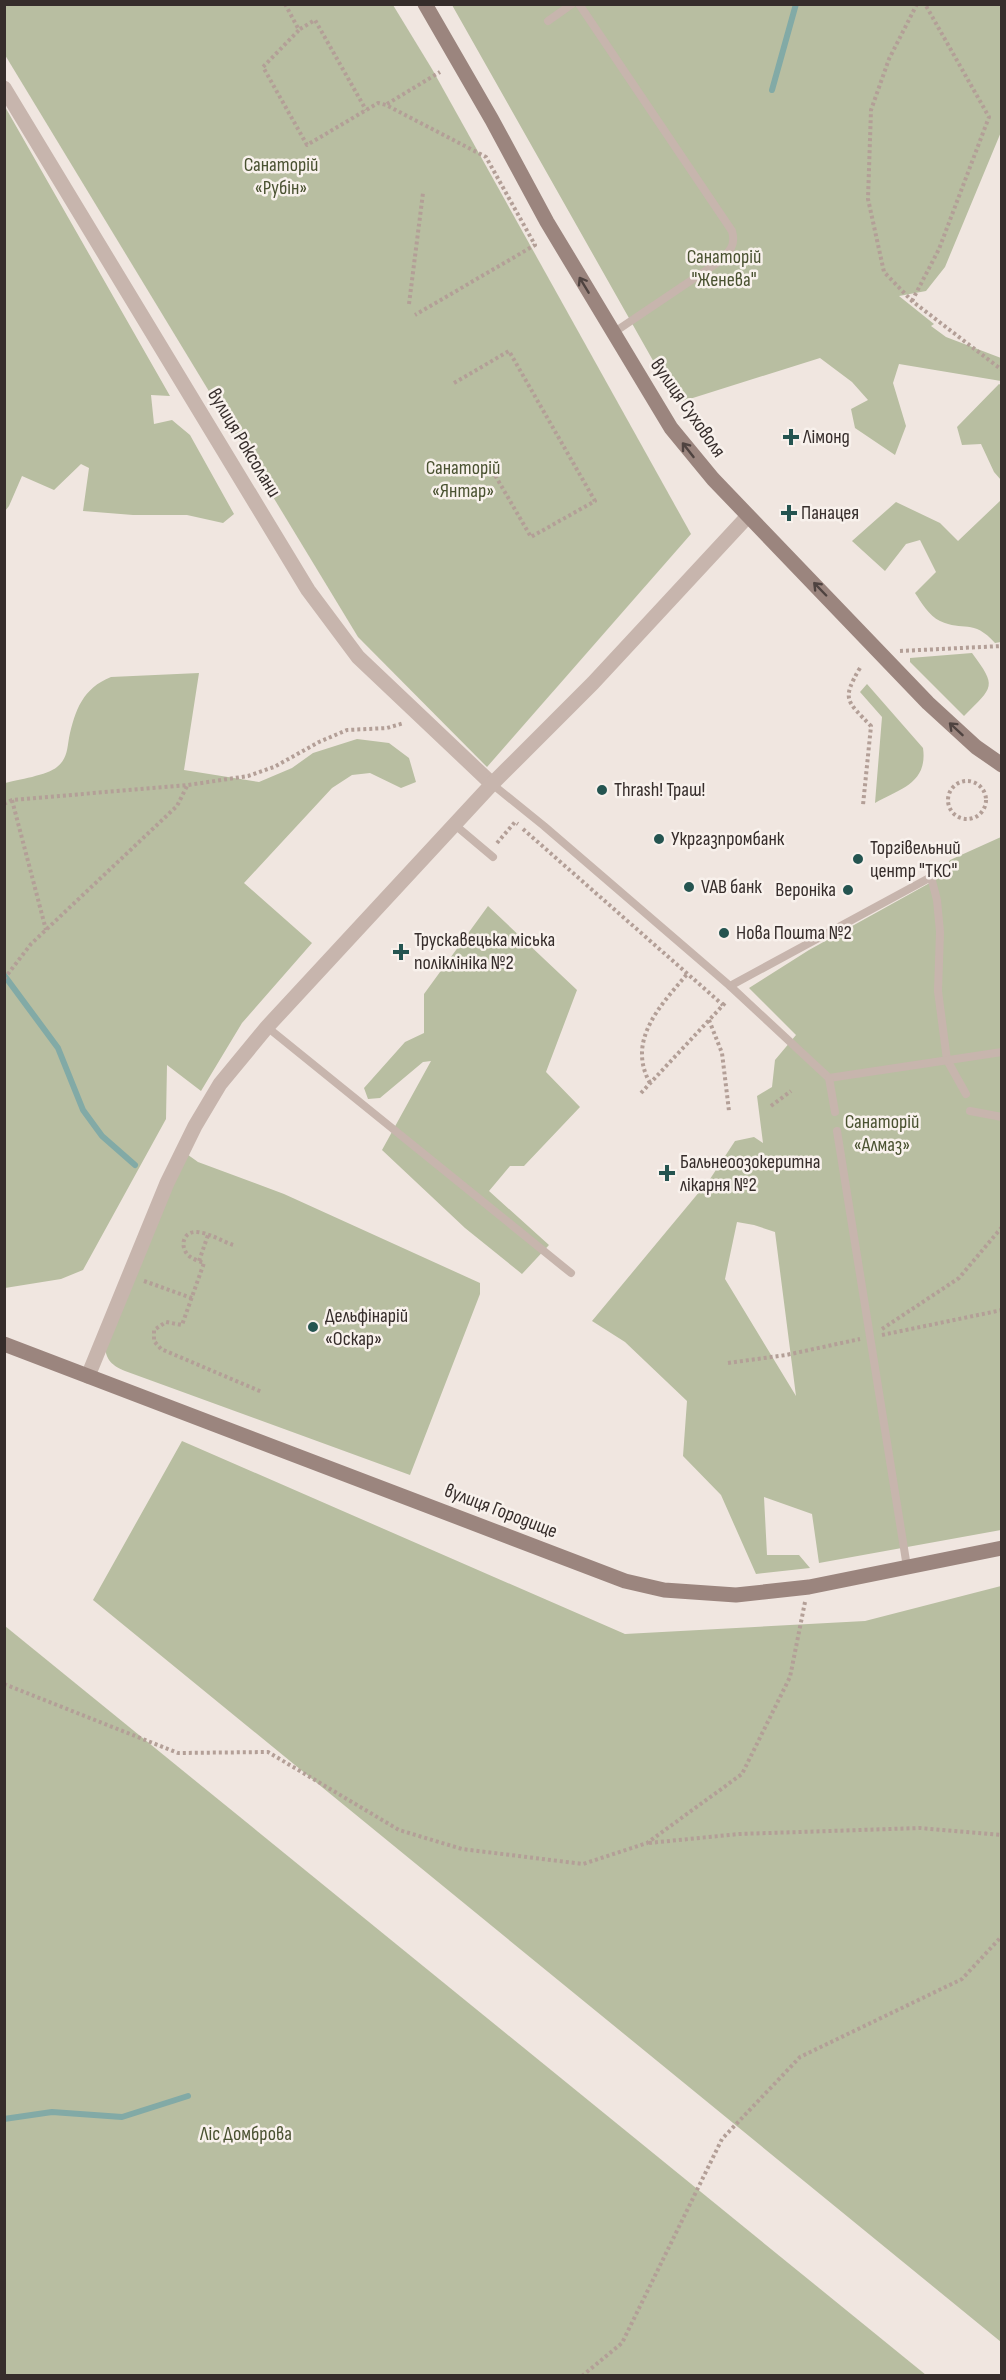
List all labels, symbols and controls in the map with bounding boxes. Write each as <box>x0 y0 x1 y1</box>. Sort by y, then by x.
park label: Санаторій «Рубін» <box>244 153 318 200</box>
park label: Санаторій "Женева" <box>687 245 761 292</box>
one-way arrow <box>578 277 590 294</box>
street label: вулиця Суховоля <box>645 354 731 462</box>
street label: вулиця Роксолани <box>202 384 286 502</box>
place label: Лімонд <box>802 425 850 449</box>
marker: Лімонд <box>784 430 798 444</box>
one-way arrow <box>681 442 694 458</box>
park label: Санаторій «Янтар» <box>426 456 500 503</box>
place label: Панацея <box>801 501 859 525</box>
marker: Панацея <box>782 506 796 520</box>
one-way arrow <box>812 582 827 597</box>
one-way arrow <box>949 722 964 736</box>
place label: Thrash! Траш! <box>614 778 705 802</box>
marker: Thrash! Траш! <box>595 783 609 797</box>
place label: Укргазпромбанк <box>671 827 785 851</box>
marker: Укргазпромбанк <box>652 832 666 846</box>
place label: Торгівельний центр "ТКС" <box>870 836 961 883</box>
marker: Торгівельний центр "ТКС" <box>851 852 865 866</box>
place label: VAB банк <box>701 875 762 899</box>
place label: Вероніка <box>775 878 836 902</box>
marker: VAB банк <box>682 880 696 894</box>
marker: Вероніка <box>841 883 855 897</box>
place label: Нова Пошта №2 <box>736 921 852 945</box>
marker: Нова Пошта №2 <box>717 926 731 940</box>
place label: Трускавецька міська поліклініка №2 <box>414 928 555 975</box>
marker: Трускавецька міська поліклініка №2 <box>392 943 410 961</box>
park label: Санаторій «Алмаз» <box>845 1110 919 1157</box>
place label: Бальнеоозокеритна лікарня №2 <box>680 1150 820 1197</box>
marker: Бальнеоозокеритна лікарня №2 <box>658 1164 676 1182</box>
place label: Дельфінарій «Оскар» <box>325 1304 408 1351</box>
marker: Дельфінарій «Оскар» <box>306 1320 320 1334</box>
street label: вулиця Городище <box>441 1478 561 1544</box>
park label: Ліс Домброва <box>199 2122 292 2146</box>

